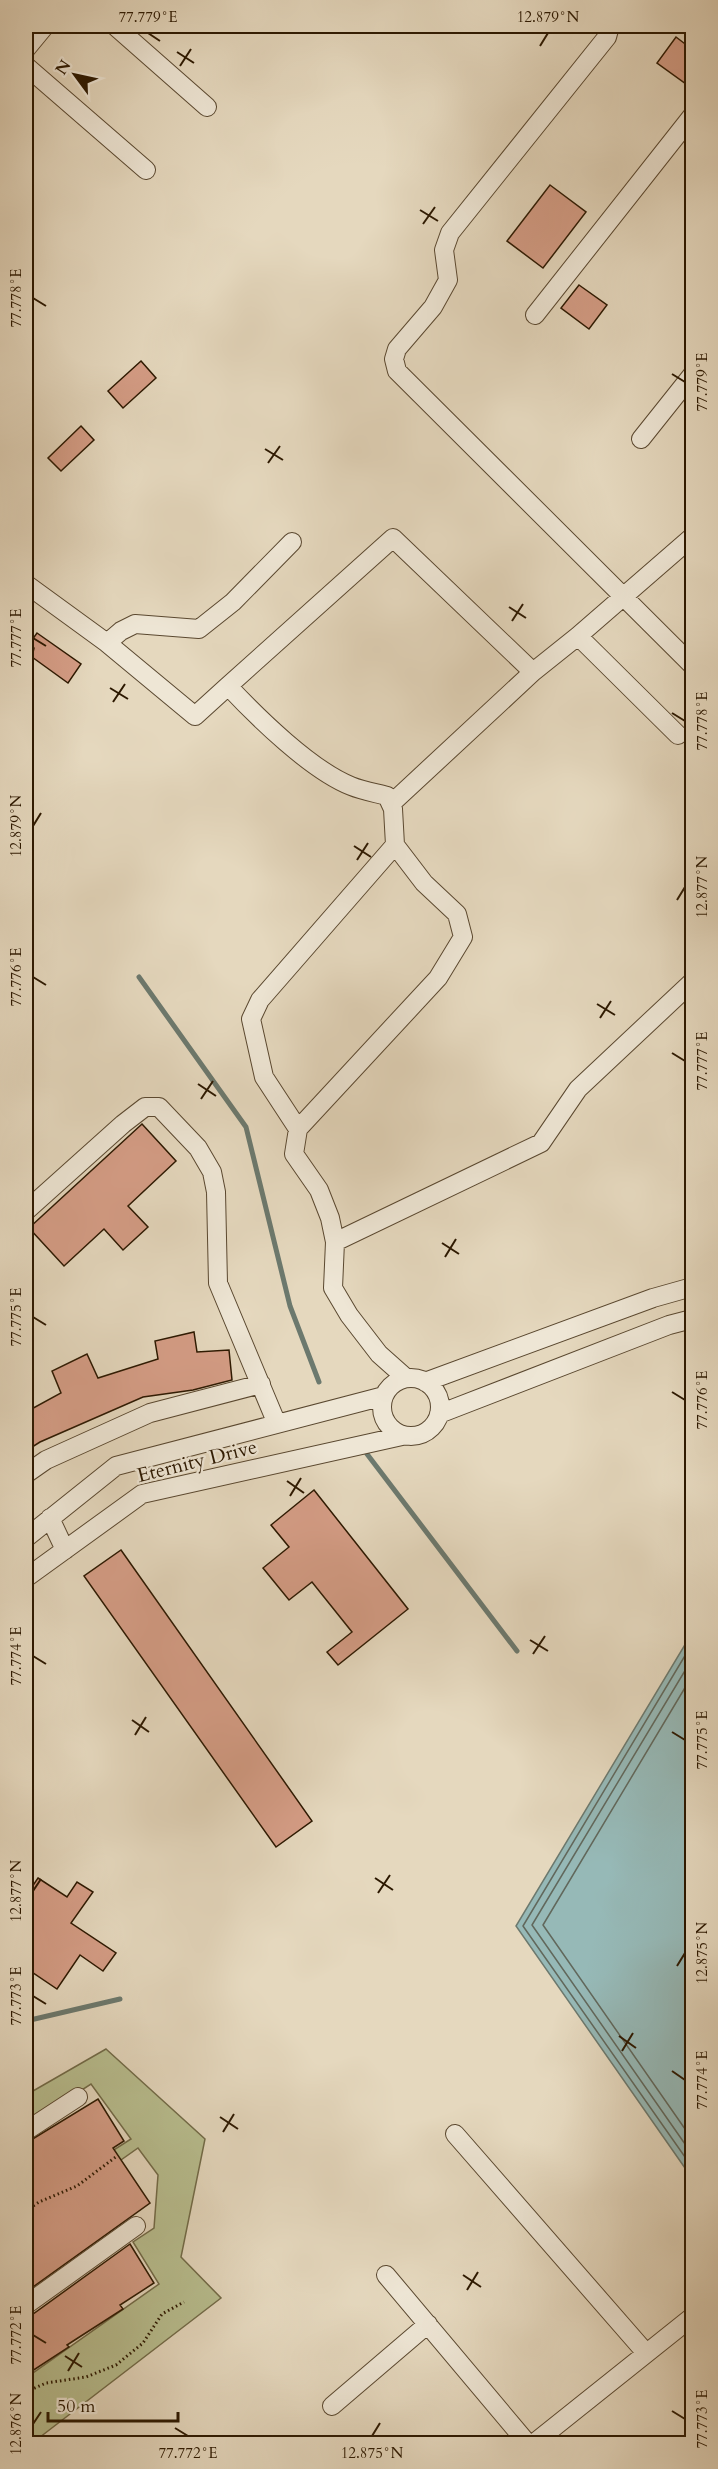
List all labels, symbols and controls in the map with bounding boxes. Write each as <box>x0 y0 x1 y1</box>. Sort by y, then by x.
text: 77.779°E <box>118 7 178 27</box>
text: 12.879°N <box>517 7 580 27</box>
north arrow <box>45 45 105 105</box>
text: N <box>50 55 76 79</box>
text: 77.778°E <box>6 268 26 328</box>
text: 77.779°E <box>692 352 712 412</box>
text: 77.777°E <box>6 608 26 668</box>
text: 77.778°E <box>692 691 712 751</box>
text: 12.879°N <box>6 794 26 857</box>
text: 12.877°N <box>692 855 712 918</box>
text: 77.776°E <box>6 947 26 1007</box>
text: 77.777°E <box>692 1031 712 1091</box>
text: 77.775°E <box>6 1287 26 1347</box>
text: 77.776°E <box>692 1370 712 1430</box>
street label: Eternity Drive <box>134 1433 260 1489</box>
text: 77.774°E <box>6 1626 26 1686</box>
text: 77.775°E <box>692 1710 712 1770</box>
text: 12.877°N <box>6 1859 26 1922</box>
text: 12.875°N <box>692 1921 712 1984</box>
text: 77.773°E <box>6 1966 26 2026</box>
text: 77.774°E <box>692 2050 712 2110</box>
text: 77.772°E <box>6 2305 26 2365</box>
scale bar <box>48 2385 178 2423</box>
text: 77.773°E <box>692 2389 712 2449</box>
text: 12.876°N <box>6 2392 26 2455</box>
text: 50 m <box>57 2394 96 2419</box>
text: 77.772°E <box>158 2443 218 2463</box>
text: 12.875°N <box>341 2443 404 2463</box>

